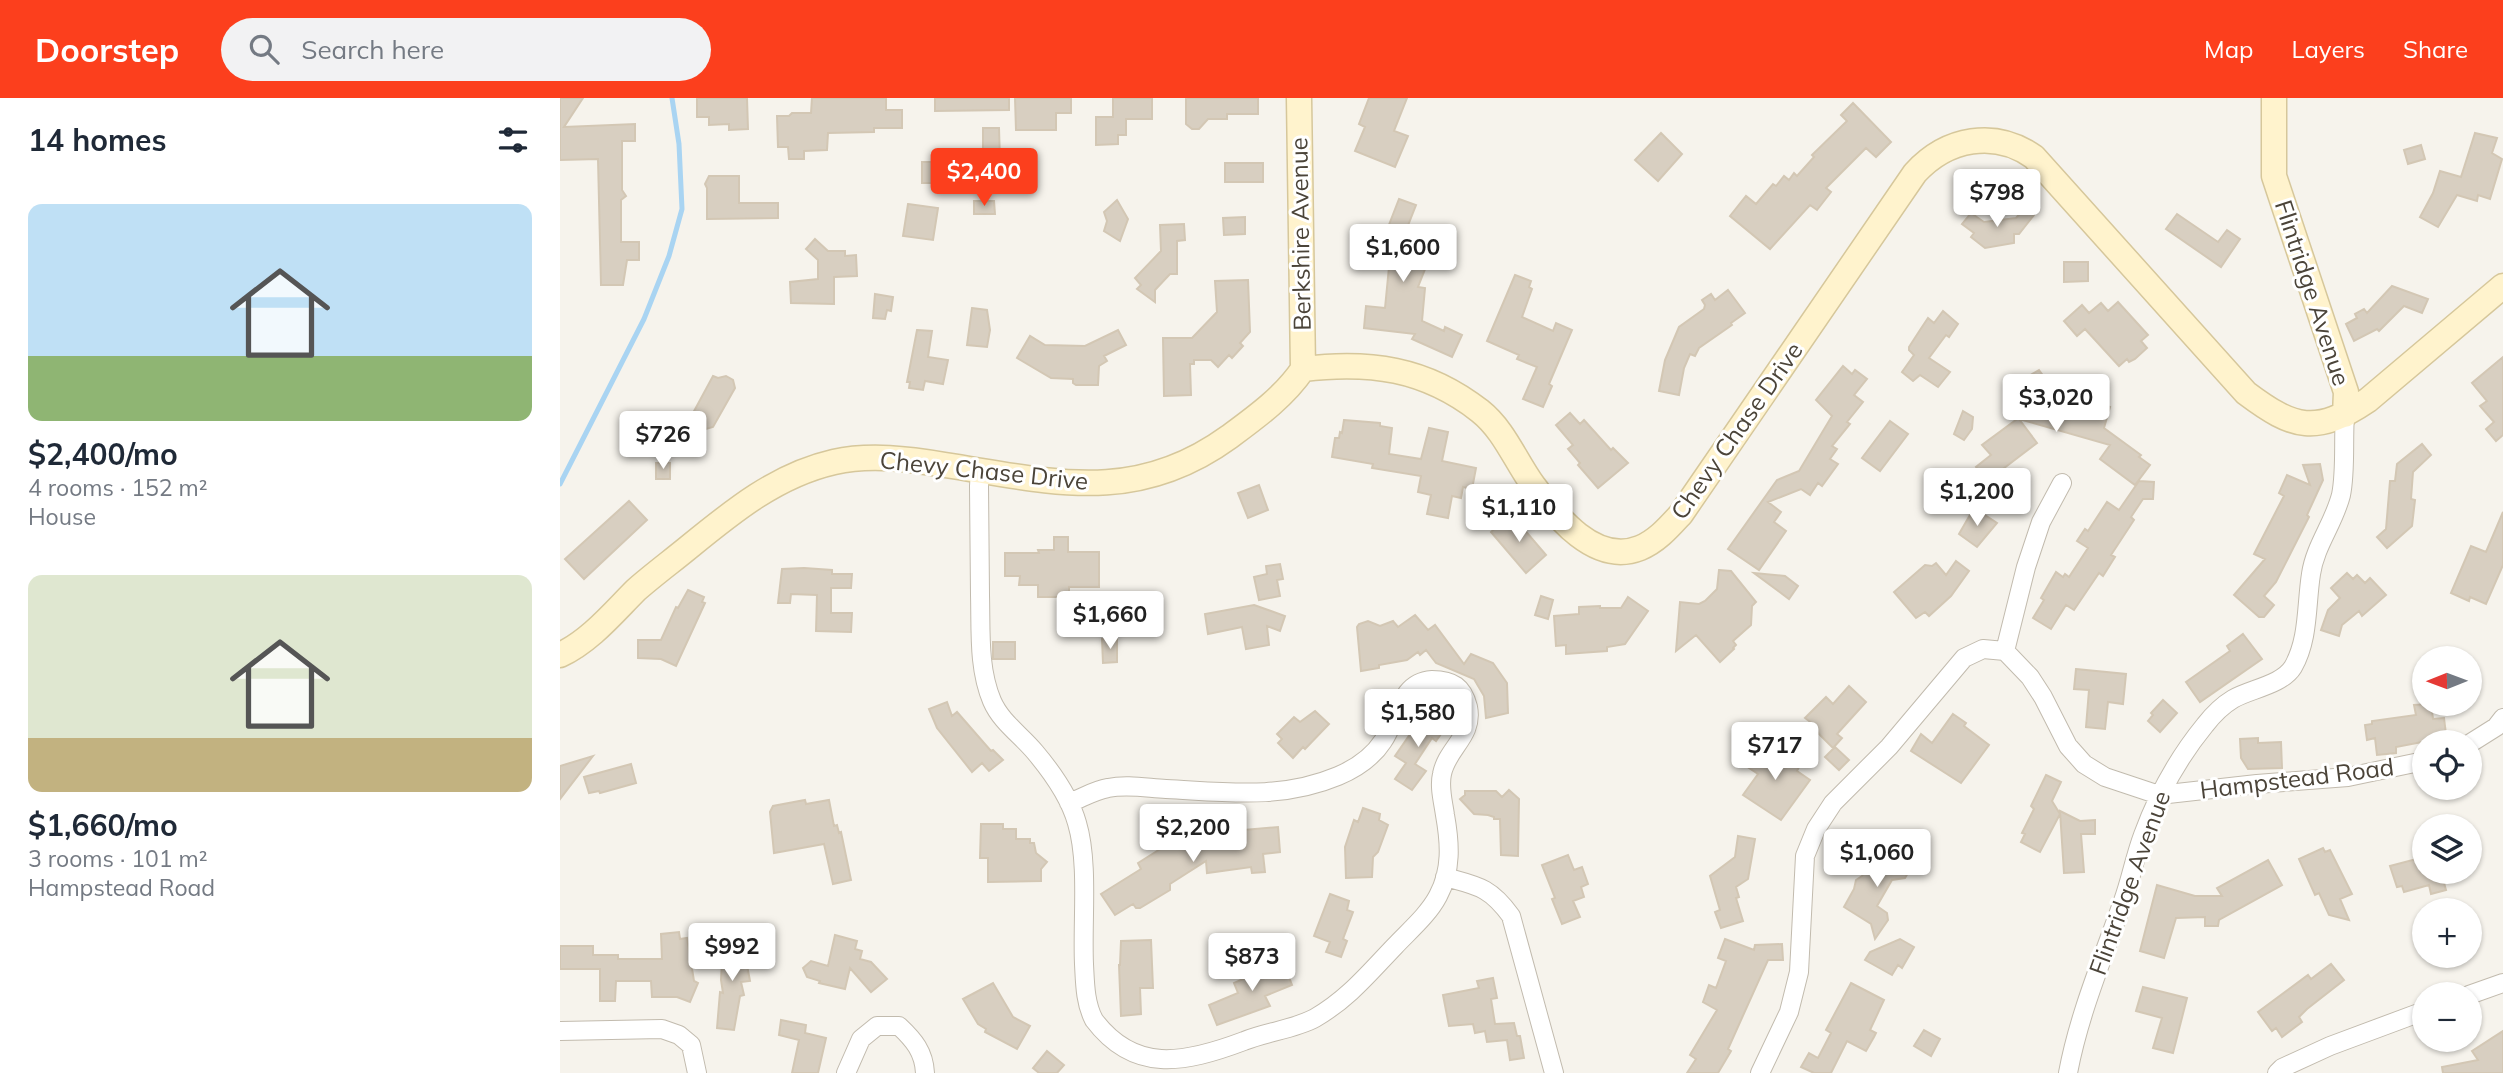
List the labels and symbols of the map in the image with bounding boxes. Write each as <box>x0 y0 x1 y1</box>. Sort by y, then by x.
street label: Berkshire Avenue <box>1283 137 1317 331</box>
pin: $2,400 <box>927 148 1041 208</box>
pin: $798 <box>1956 170 2038 229</box>
street label: Flintridge Avenue <box>2269 196 2357 389</box>
pin: $1,600 <box>1346 225 1460 284</box>
street label: Chevy Chase Drive <box>1664 336 1809 525</box>
pin: $3,020 <box>1999 374 2113 434</box>
pin: $726 <box>622 412 704 471</box>
street label: Chevy Chase Drive <box>878 444 1090 496</box>
pin: $1,200 <box>1920 468 2034 528</box>
pin: $1,110 <box>1462 484 1576 544</box>
pin: $1,660 <box>1053 592 1167 651</box>
north arrow <box>2412 646 2482 716</box>
pin: $1,580 <box>1361 690 1475 749</box>
pin: $717 <box>1734 722 1816 782</box>
street label: Hampstead Road <box>2198 751 2396 805</box>
street label: Flintridge Avenue <box>2082 787 2176 979</box>
pin: $2,200 <box>1136 804 1250 864</box>
pin: $1,060 <box>1820 830 1934 889</box>
pin: $992 <box>691 924 773 983</box>
pin: $873 <box>1211 934 1293 993</box>

